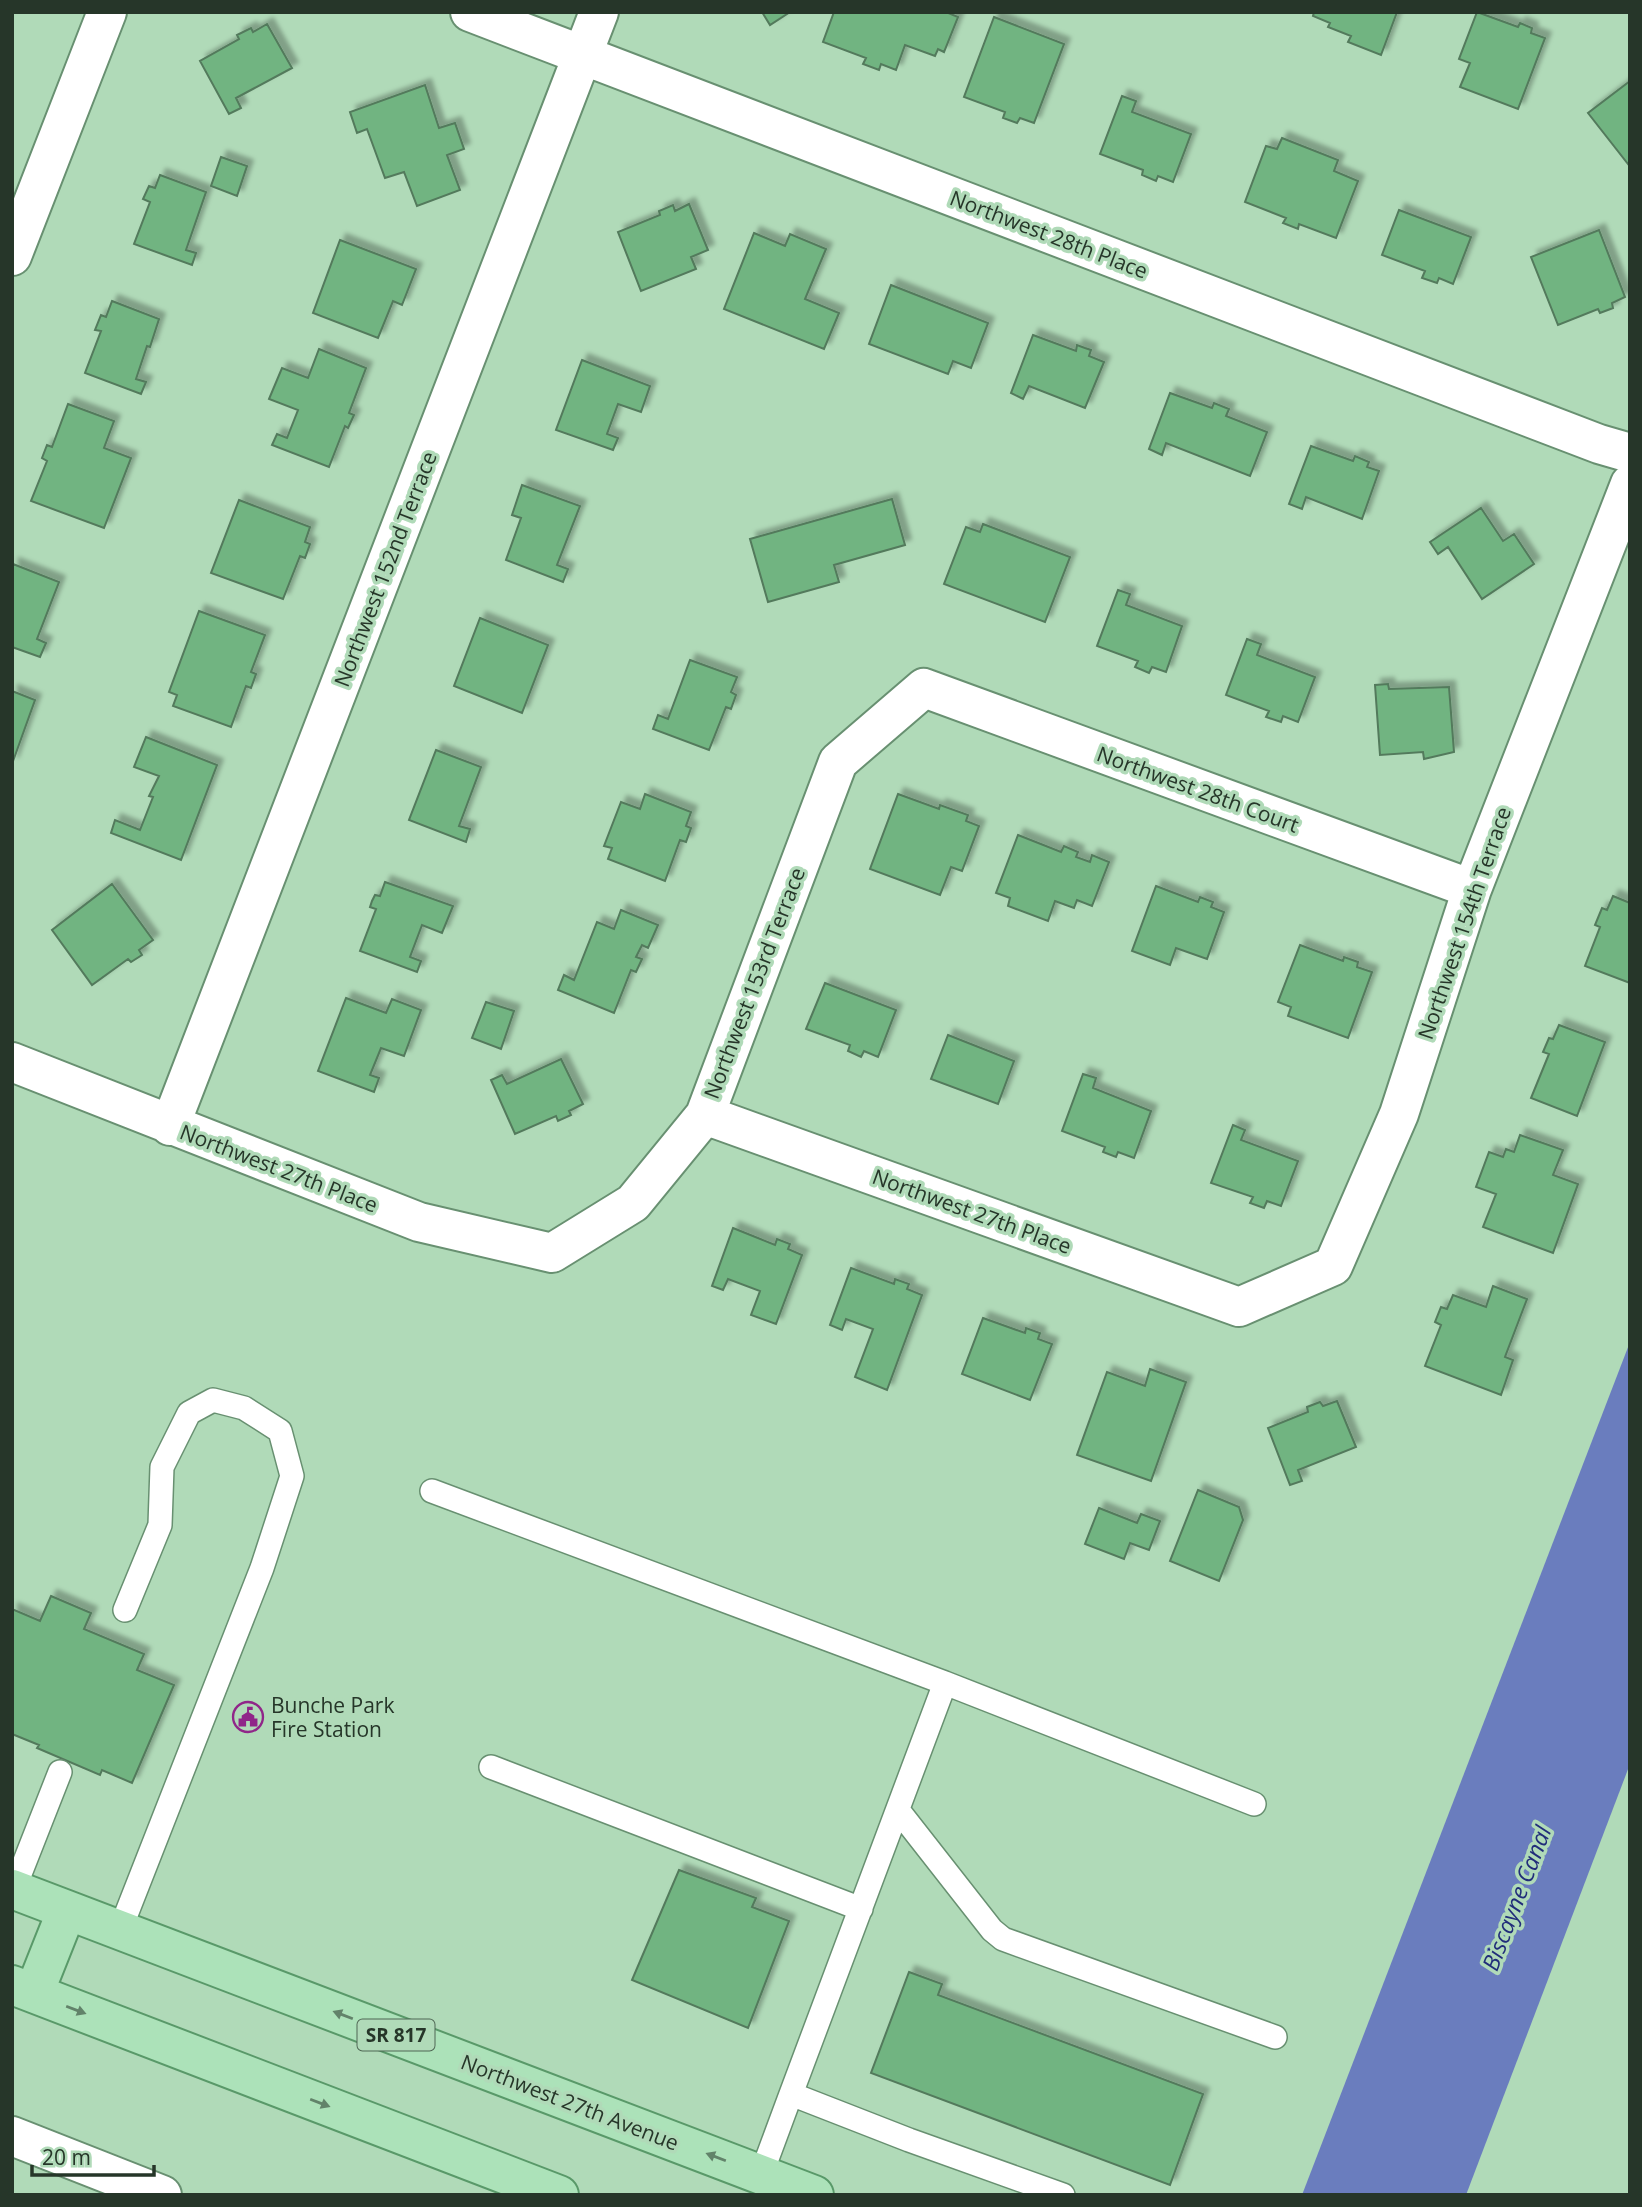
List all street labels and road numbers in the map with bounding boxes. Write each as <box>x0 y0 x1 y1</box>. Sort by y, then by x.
street label: Northwest 28th Place <box>946 183 1152 285</box>
street label: Northwest 152nd Terrace <box>327 447 443 691</box>
street label: Northwest 28th Court <box>1093 739 1303 839</box>
street label: Northwest 154th Terrace <box>1411 803 1517 1043</box>
street label: Northwest 153rd Terrace <box>697 863 811 1103</box>
street label: Northwest 27th Place <box>176 1117 382 1219</box>
street label: Northwest 27th Place <box>869 1162 1075 1260</box>
road number: SR 817 <box>358 2020 434 2050</box>
street label: Northwest 27th Avenue <box>457 2047 683 2157</box>

